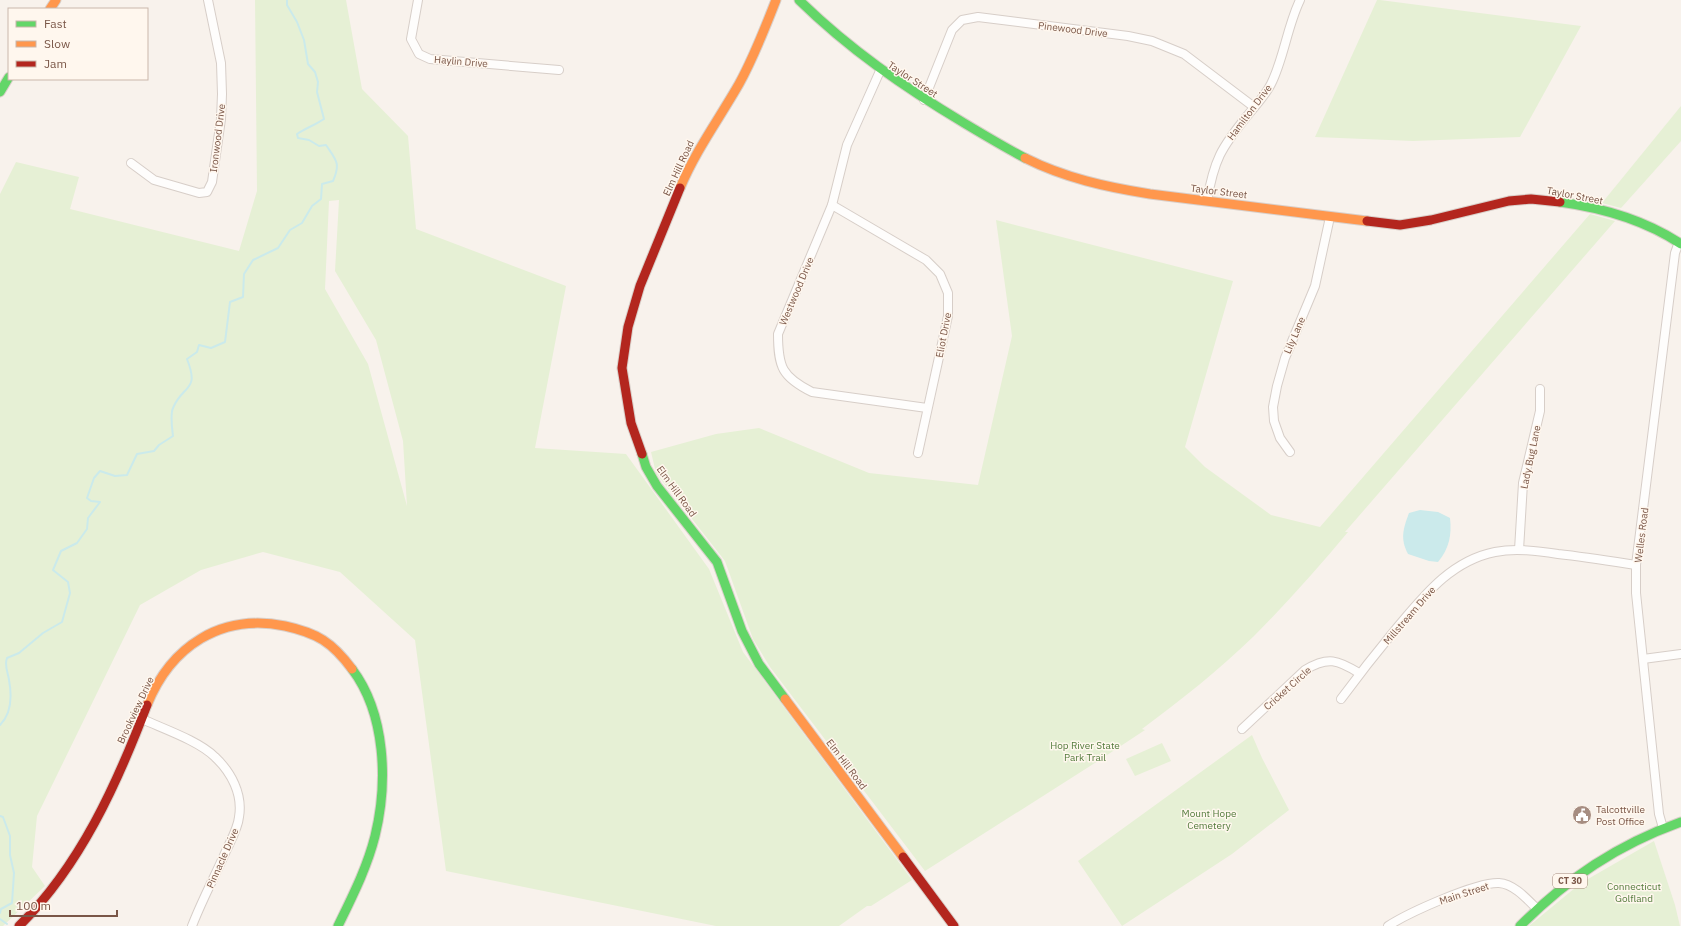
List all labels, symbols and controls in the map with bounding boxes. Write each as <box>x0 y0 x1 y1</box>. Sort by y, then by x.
legend <box>8 8 148 80</box>
text: Fast <box>44 16 67 31</box>
street label: Pinewood Drive <box>1037 19 1109 40</box>
text: Slow <box>44 36 70 51</box>
street label: Haylin Drive <box>434 53 489 70</box>
text: Jam <box>44 56 67 71</box>
street label: Taylor Street <box>885 58 941 101</box>
street label: Hamilton Drive <box>1224 81 1275 143</box>
street label: Ironwood Drive <box>207 103 228 173</box>
street label: Elm Hill Road <box>660 138 697 198</box>
street label: Taylor Street <box>1190 182 1249 201</box>
street label: Taylor Street <box>1546 184 1605 207</box>
street label: Westwood Drive <box>776 255 817 327</box>
street label: Eliot Drive <box>933 311 954 359</box>
street label: Lily Lane <box>1281 314 1308 356</box>
street label: Lady Bug Lane <box>1517 424 1544 490</box>
street label: Elm Hill Road <box>654 463 699 519</box>
street label: Welles Road <box>1632 507 1651 563</box>
street label: Millstream Drive <box>1380 583 1439 647</box>
street label: Cricket Circle <box>1261 663 1314 713</box>
street label: Brookview Drive <box>114 674 157 746</box>
street label: Elm Hill Road <box>823 736 870 792</box>
park label: Hop River State Park Trail <box>1050 739 1120 764</box>
place label: Talcottville Post Office <box>1596 803 1645 828</box>
public building icon: Talcottville Post Office <box>1571 804 1593 826</box>
park label: Mount Hope Cemetery <box>1182 807 1237 832</box>
street label: Pinnacle Drive <box>203 826 242 890</box>
road number: CT 30 <box>1553 874 1587 888</box>
street label: Main Street <box>1438 879 1491 908</box>
park label: Connecticut Golfland <box>1607 880 1661 905</box>
scale bar <box>10 892 117 918</box>
text: 100 m <box>16 898 51 913</box>

